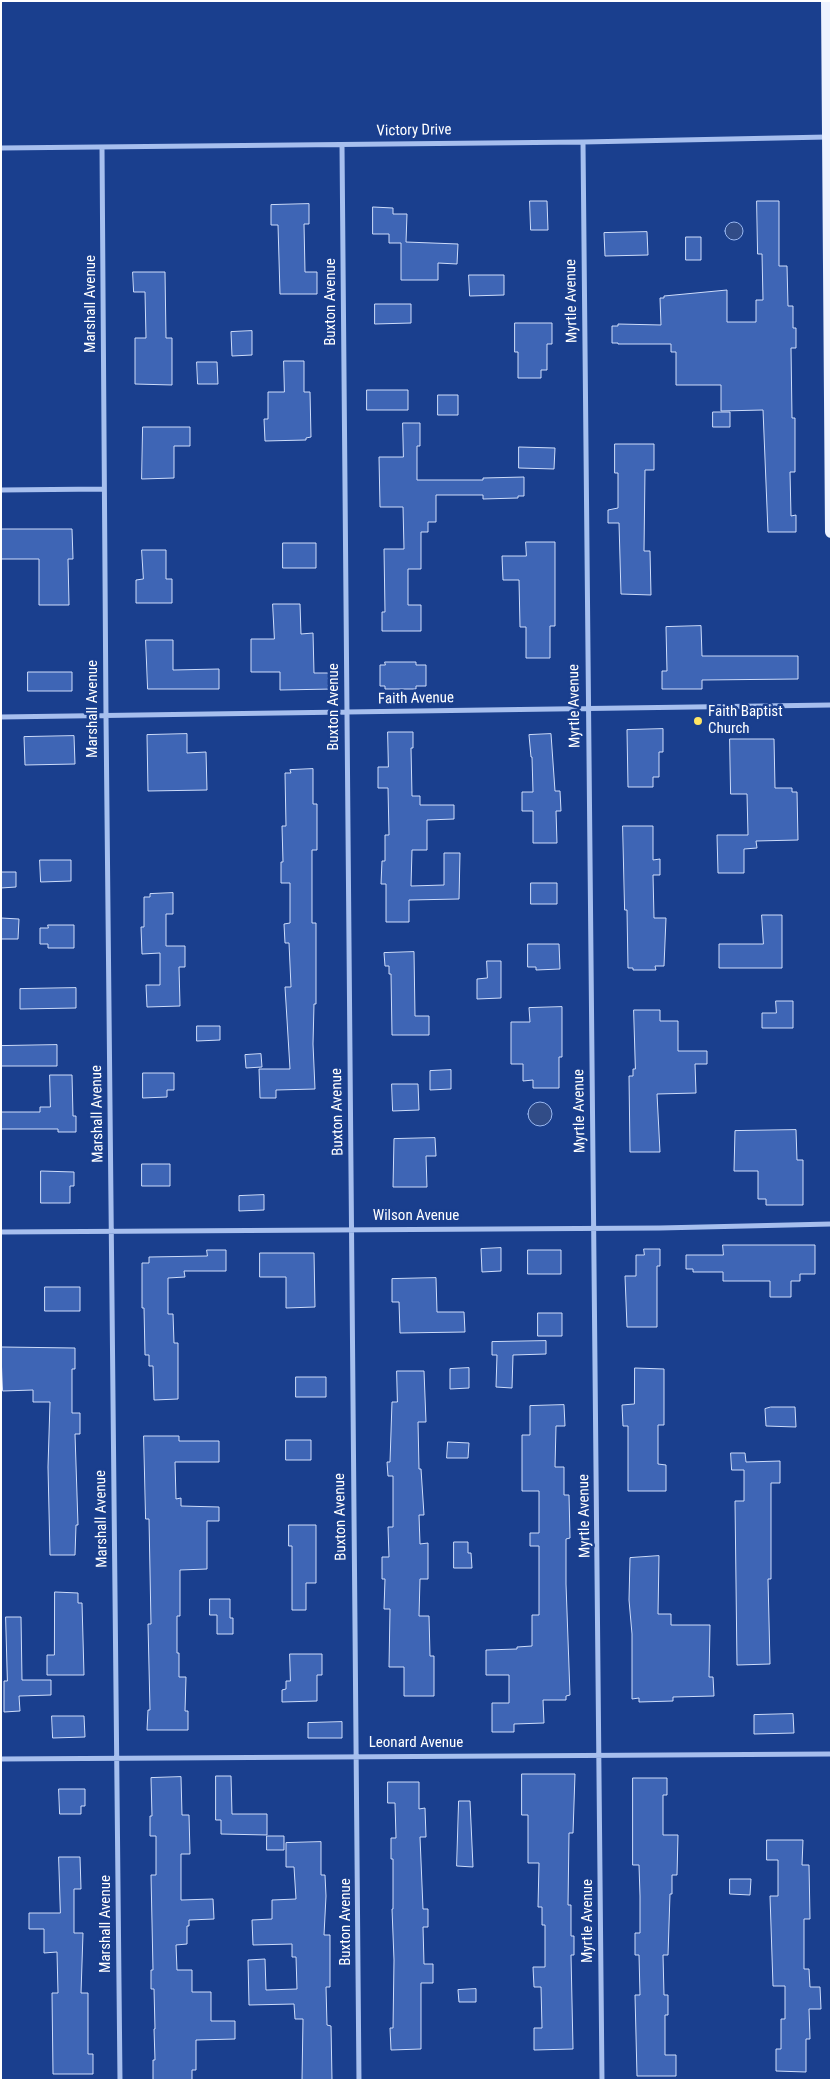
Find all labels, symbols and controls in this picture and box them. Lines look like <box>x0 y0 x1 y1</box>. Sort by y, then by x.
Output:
street label: Victory Drive <box>376 121 452 141</box>
street label: Marshall Avenue <box>82 255 100 353</box>
street label: Buxton Avenue <box>322 258 340 346</box>
street label: Myrtle Avenue <box>562 259 582 343</box>
street label: Marshall Avenue <box>84 660 102 758</box>
street label: Buxton Avenue <box>325 663 343 751</box>
street label: Myrtle Avenue <box>565 664 585 748</box>
street label: Faith Avenue <box>378 689 454 709</box>
place label: Faith Baptist Church <box>708 703 783 738</box>
marker: Faith Baptist Church <box>692 715 704 727</box>
street label: Marshall Avenue <box>88 1065 108 1163</box>
street label: Buxton Avenue <box>328 1068 348 1156</box>
street label: Myrtle Avenue <box>570 1069 590 1153</box>
street label: Wilson Avenue <box>373 1207 459 1225</box>
street label: Marshall Avenue <box>92 1470 112 1568</box>
street label: Buxton Avenue <box>331 1473 351 1561</box>
street label: Myrtle Avenue <box>575 1474 595 1558</box>
street label: Leonard Avenue <box>369 1734 463 1752</box>
street label: Marshall Avenue <box>97 1875 115 1973</box>
street label: Buxton Avenue <box>337 1878 355 1966</box>
street label: Myrtle Avenue <box>579 1879 597 1963</box>

